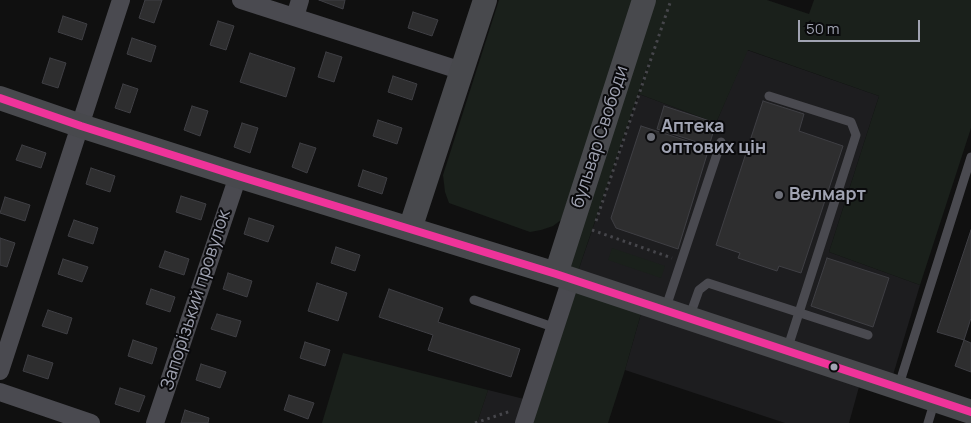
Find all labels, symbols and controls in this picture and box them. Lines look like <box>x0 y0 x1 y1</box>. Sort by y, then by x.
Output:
scale bar <box>801 10 924 42</box>
text: 50 m <box>806 18 840 39</box>
street label: бульвар Свободи <box>567 63 633 211</box>
place label: Аптека оптових цін <box>661 116 766 158</box>
marker: Аптека оптових цін <box>645 131 657 143</box>
place label: Велмарт <box>789 184 866 206</box>
marker: Велмарт <box>773 189 785 201</box>
street label: Запорізький провулок <box>157 207 235 393</box>
unlabelled marker <box>829 362 839 372</box>

